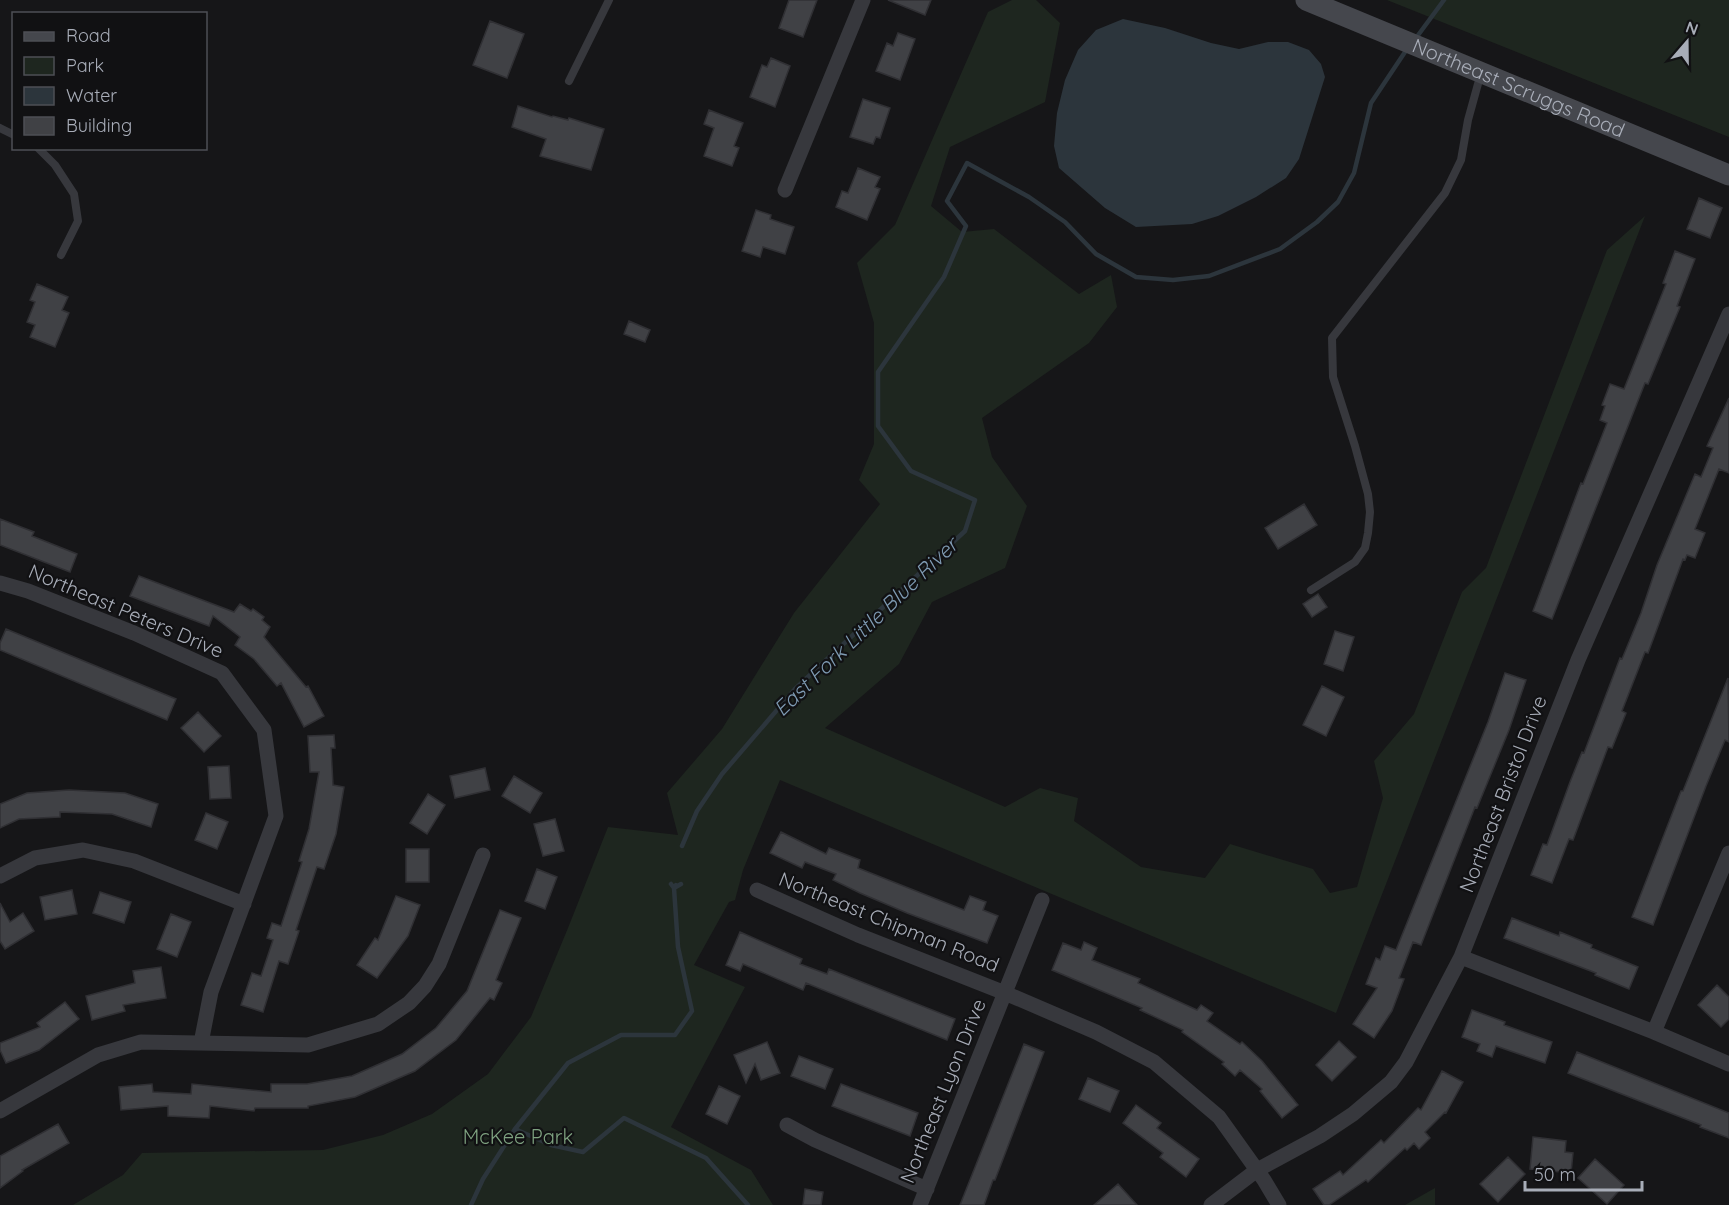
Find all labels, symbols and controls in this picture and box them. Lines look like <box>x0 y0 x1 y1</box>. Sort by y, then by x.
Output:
legend <box>12 12 207 150</box>
north arrow <box>1657 12 1717 72</box>
text: N <box>1683 16 1701 39</box>
text: Road <box>66 24 111 47</box>
street label: Northeast Scruggs Road <box>1409 32 1629 142</box>
text: Park <box>66 54 104 77</box>
text: Water <box>66 84 117 107</box>
text: Building <box>66 114 132 137</box>
water label: East Fork Little Blue River <box>768 529 965 721</box>
street label: Northeast Peters Drive <box>25 558 227 663</box>
street label: Northeast Bristol Drive <box>1453 692 1552 896</box>
street label: Northeast Chipman Road <box>775 866 1003 977</box>
street label: Northeast Lyon Drive <box>894 995 991 1187</box>
park label: McKee Park <box>463 1124 573 1149</box>
scale bar <box>1525 1154 1642 1192</box>
text: 50 m <box>1534 1163 1576 1186</box>

